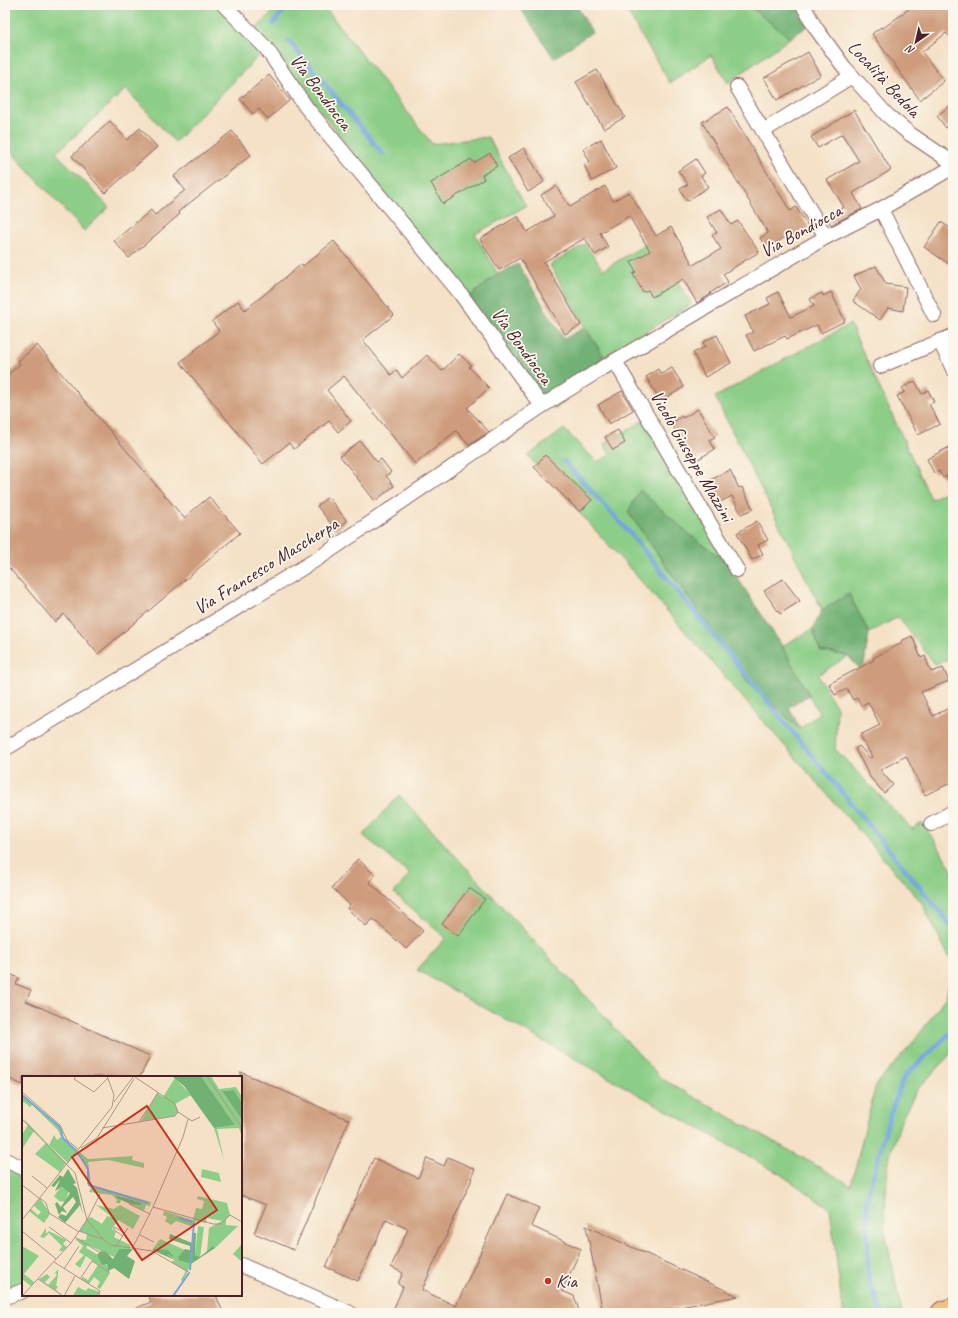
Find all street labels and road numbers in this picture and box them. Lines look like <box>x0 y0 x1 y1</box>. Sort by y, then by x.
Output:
street label: Località Bedola <box>842 36 927 124</box>
street label: Via Bondiocca <box>285 49 359 137</box>
street label: Via Bondiocca <box>756 198 848 263</box>
street label: Via Bondiocca <box>486 303 559 391</box>
street label: Vicolo Giuseppe Mazzini <box>645 386 741 528</box>
street label: Via Francesco Mascherpa <box>189 511 344 620</box>

